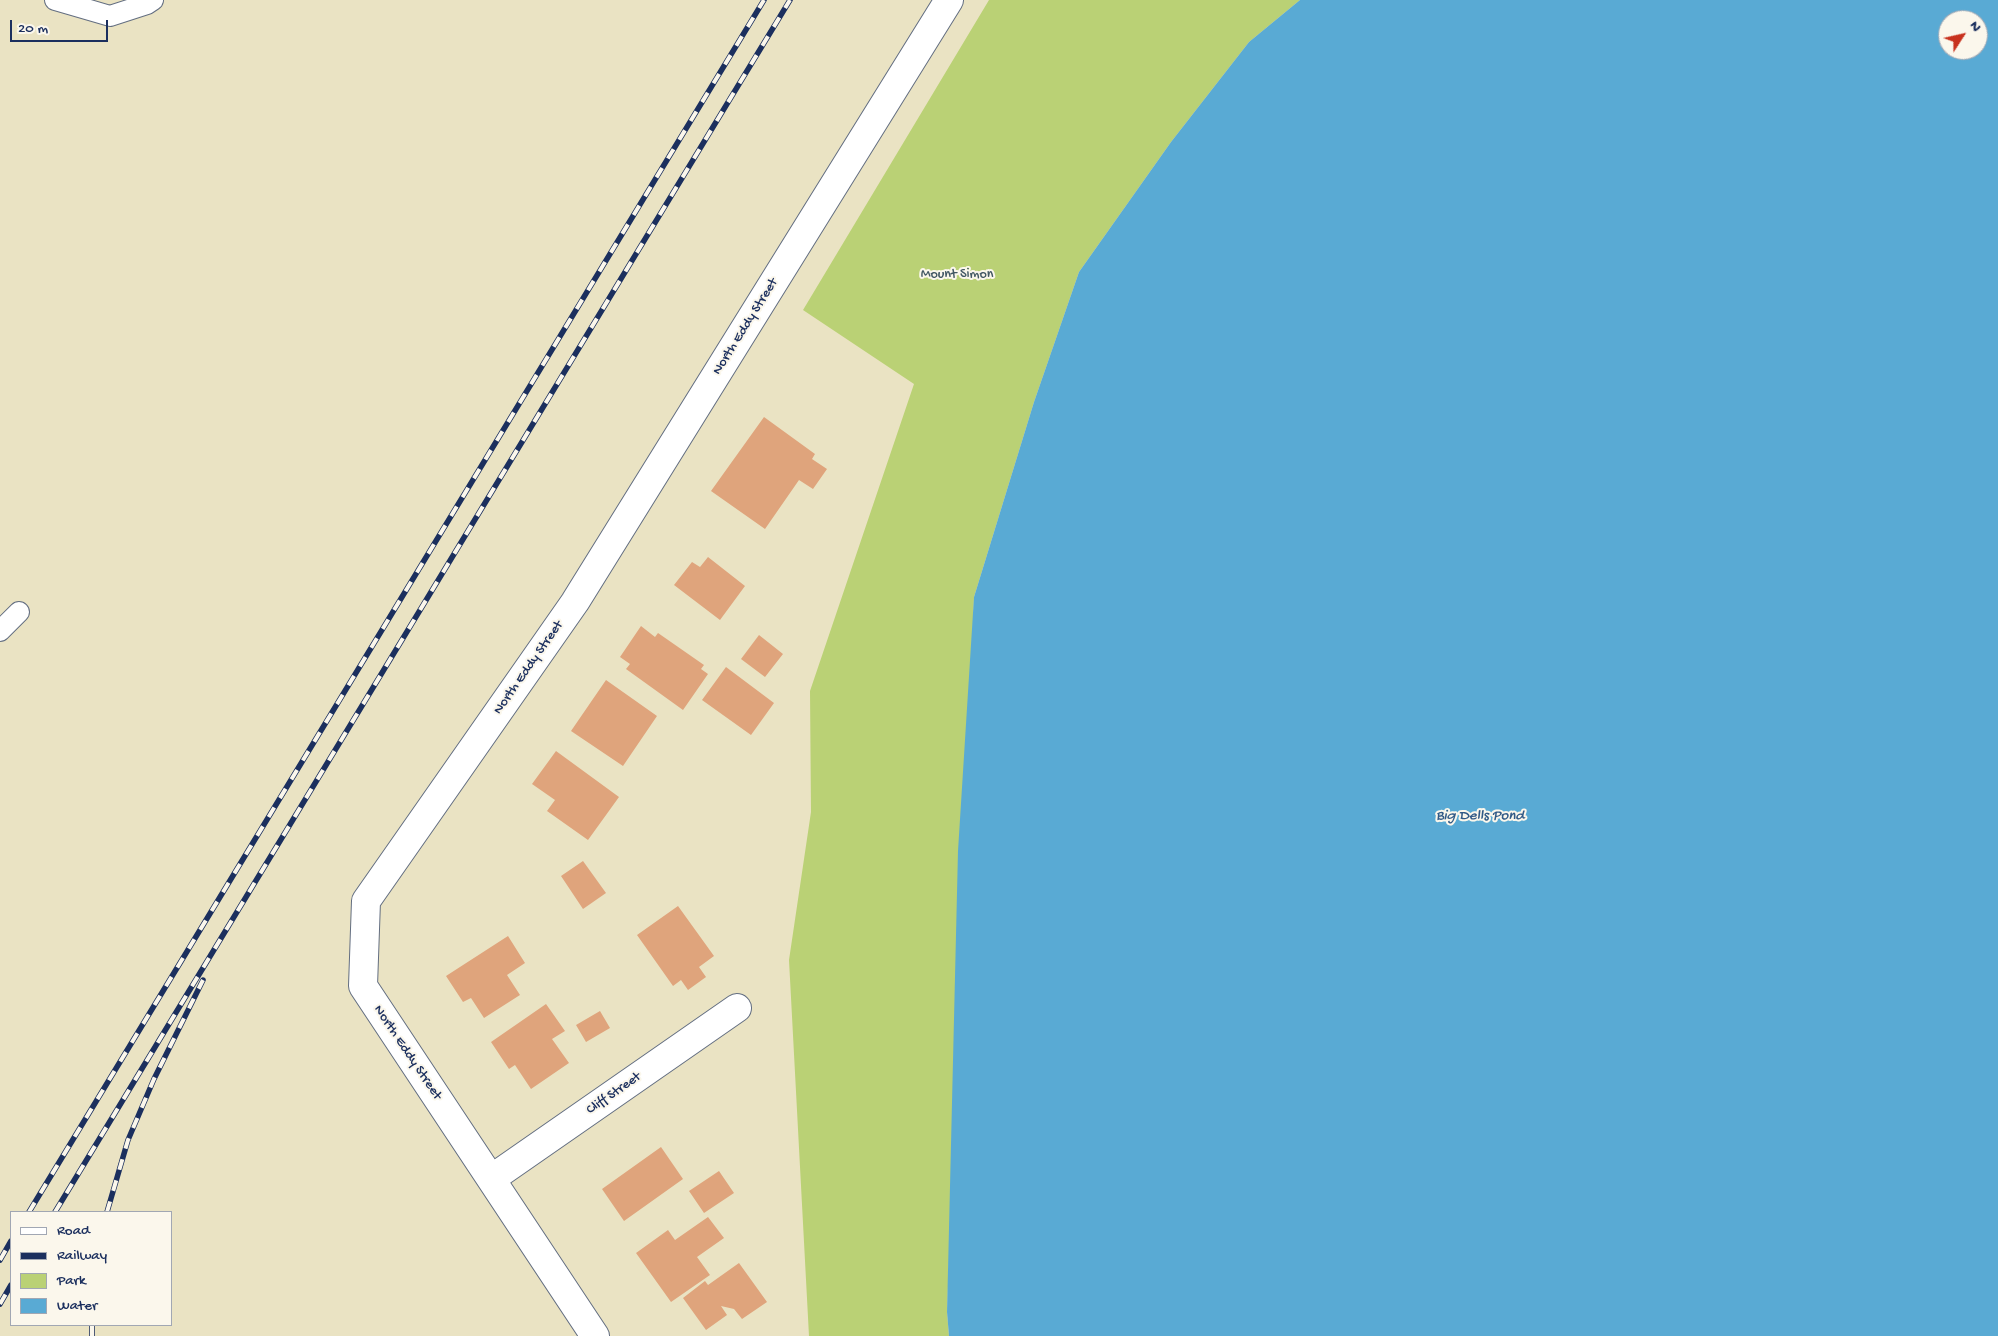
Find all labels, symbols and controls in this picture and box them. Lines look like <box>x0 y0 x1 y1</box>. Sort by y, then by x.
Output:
scale bar <box>12 10 110 42</box>
north arrow <box>1938 10 1988 60</box>
text: N <box>1965 18 1984 35</box>
text: 20 m <box>18 20 48 38</box>
park label: Mount Simon <box>921 267 993 283</box>
street label: North Eddy Street <box>710 276 782 378</box>
street label: North Eddy Street <box>490 618 568 718</box>
water label: Big Dells Pond <box>1436 808 1524 826</box>
street label: North Eddy Street <box>369 1002 445 1104</box>
street label: Cliff Street <box>583 1069 645 1119</box>
legend <box>10 1211 172 1326</box>
text: Road <box>57 1222 90 1240</box>
text: Railway <box>57 1247 107 1265</box>
text: Park <box>57 1272 86 1290</box>
text: Water <box>57 1297 97 1315</box>

